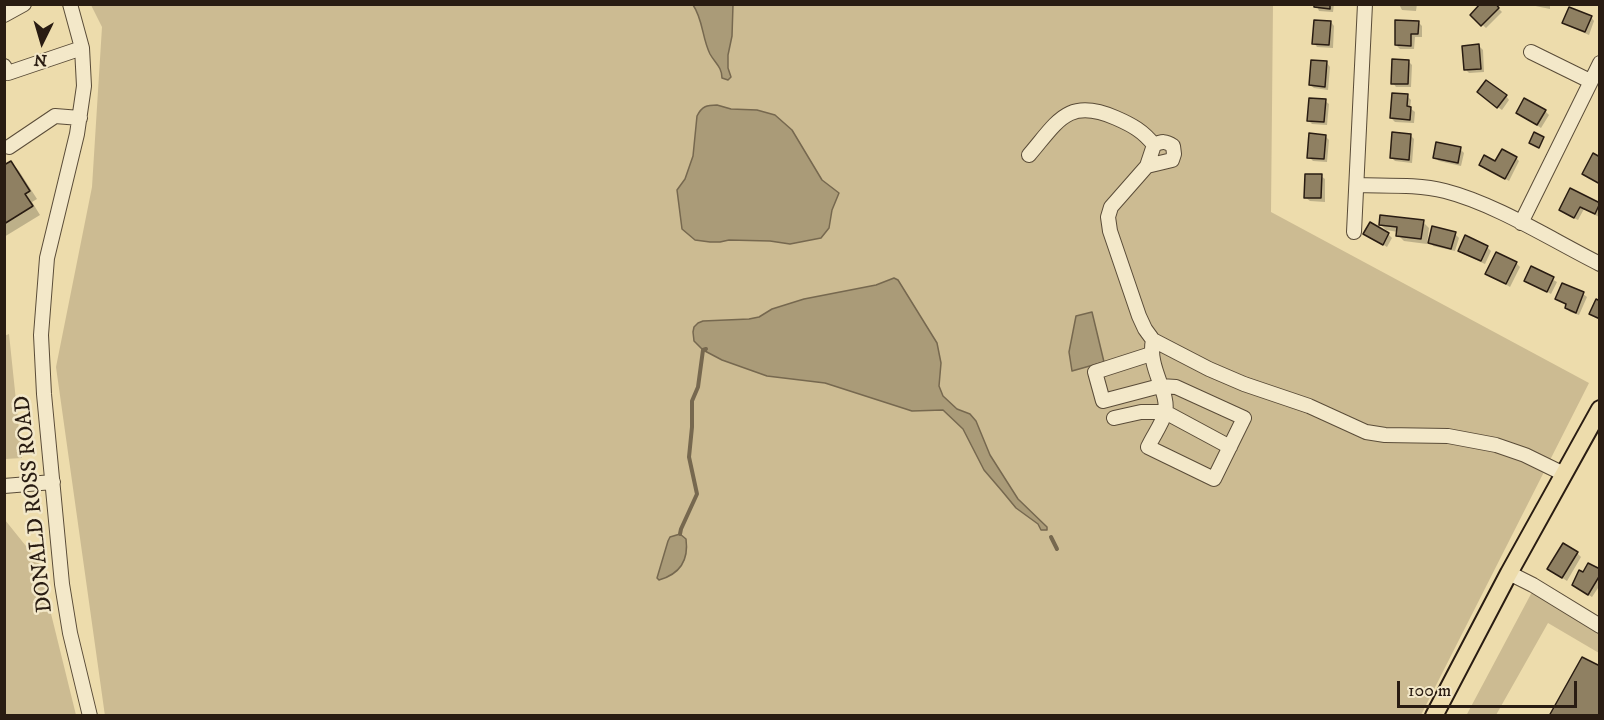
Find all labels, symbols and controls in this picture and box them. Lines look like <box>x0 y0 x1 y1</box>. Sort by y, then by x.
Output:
north arrow <box>12 12 72 72</box>
text: N <box>33 49 48 70</box>
street label: DONALD ROSS ROAD <box>10 394 60 614</box>
scale bar <box>1400 669 1580 707</box>
text: 100 m <box>1408 680 1451 702</box>

